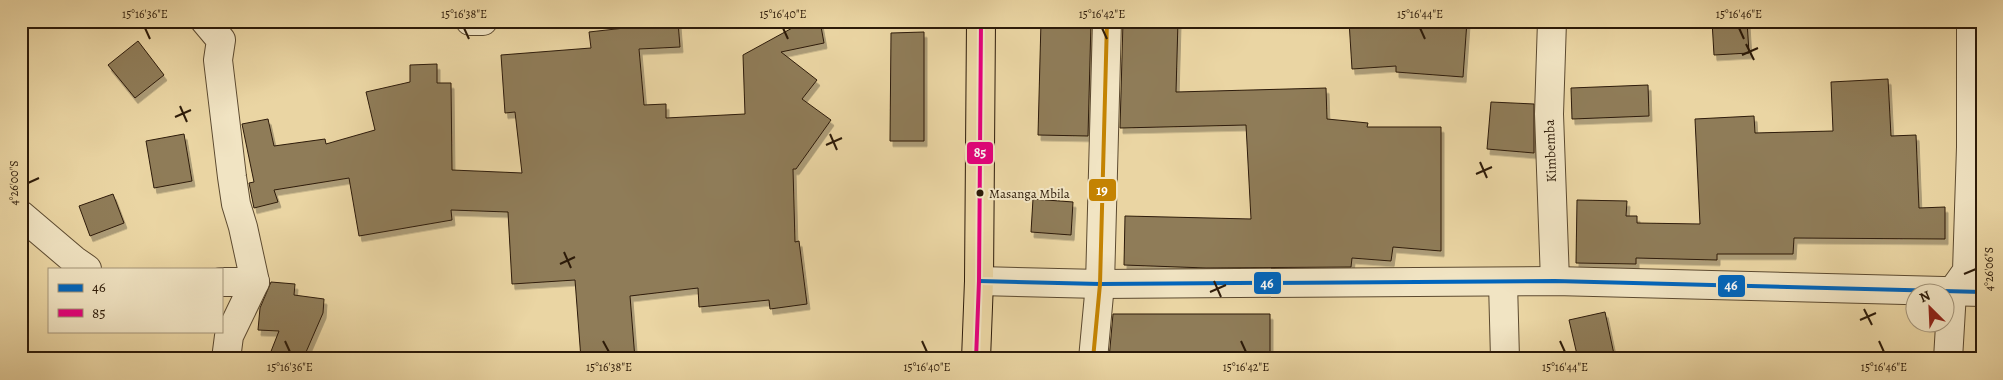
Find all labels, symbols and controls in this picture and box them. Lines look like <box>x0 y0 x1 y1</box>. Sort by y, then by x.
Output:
text: 15°16'36"E <box>122 6 168 22</box>
text: 15°16'38"E <box>441 6 487 22</box>
text: 15°16'40"E <box>759 6 807 22</box>
text: 15°16'42"E <box>1079 6 1125 22</box>
text: 15°16'44"E <box>1397 6 1443 22</box>
text: 15°16'46"E <box>1716 6 1762 22</box>
street label: Kimbemba <box>1540 119 1561 183</box>
line badge: 85 <box>966 141 994 165</box>
text: 85 <box>974 143 986 162</box>
text: 4°26'00"S <box>6 160 22 206</box>
line badge: 19 <box>1088 178 1117 202</box>
text: 19 <box>1096 181 1108 200</box>
place label: Masanga Mbila <box>989 185 1070 202</box>
marker: Masanga Mbila <box>975 188 985 198</box>
text: 4°26'06"S <box>1981 247 1997 291</box>
legend <box>48 268 222 332</box>
line badge: 46 <box>1253 271 1282 295</box>
text: 46 <box>1260 274 1274 293</box>
line badge: 46 <box>1717 274 1746 298</box>
text: 46 <box>1724 276 1738 295</box>
text: 46 <box>92 277 106 297</box>
north arrow <box>1906 282 1956 332</box>
text: N <box>1916 286 1933 307</box>
text: 85 <box>92 303 106 323</box>
text: 15°16'36"E <box>267 359 313 375</box>
text: 15°16'38"E <box>586 359 632 375</box>
text: 15°16'40"E <box>903 359 951 375</box>
text: 15°16'42"E <box>1223 359 1269 375</box>
text: 15°16'44"E <box>1542 359 1588 375</box>
text: 15°16'46"E <box>1861 359 1907 375</box>

